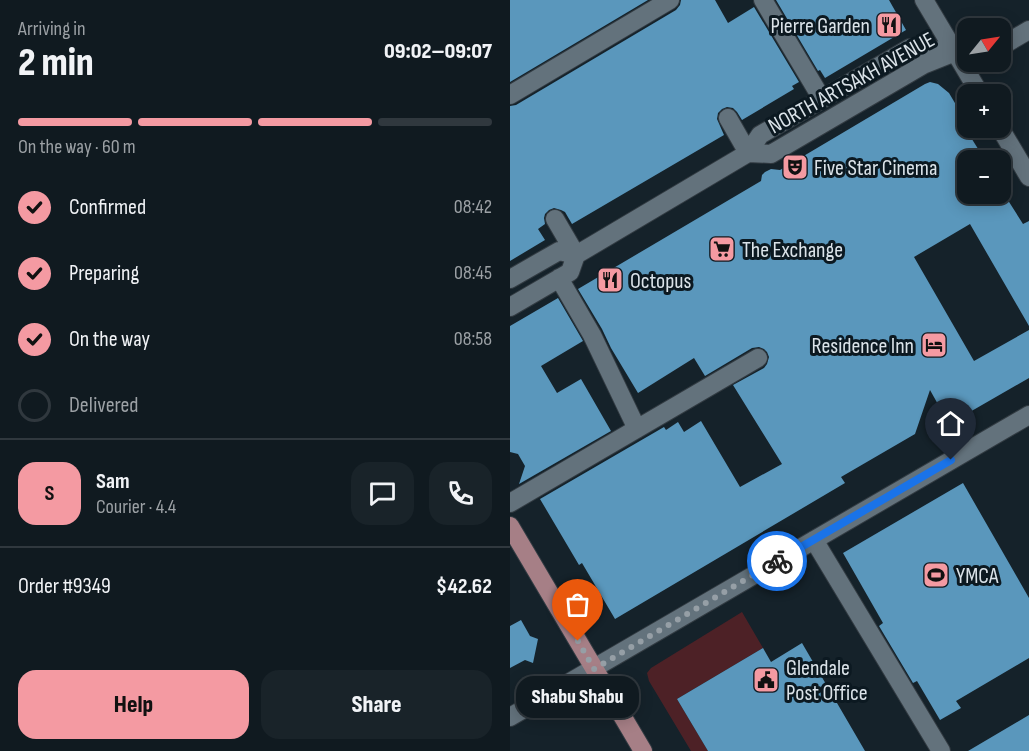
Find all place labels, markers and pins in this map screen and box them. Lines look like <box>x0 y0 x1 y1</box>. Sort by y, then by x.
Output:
restaurant icon: Pierre Garden <box>874 10 904 40</box>
place label: Pierre Garden <box>770 13 870 40</box>
theatre icon: Five Star Cinema <box>780 152 810 182</box>
place label: Five Star Cinema <box>814 155 937 182</box>
supermarket icon: The Exchange <box>707 234 737 264</box>
place label: The Exchange <box>742 237 843 264</box>
restaurant icon: Octopus <box>595 265 625 295</box>
place label: Octopus <box>630 268 691 295</box>
hotel icon: Residence Inn <box>919 330 949 360</box>
place label: Residence Inn <box>812 333 914 360</box>
pin <box>925 398 976 460</box>
sports icon: YMCA <box>921 560 951 590</box>
place label: YMCA <box>956 563 999 590</box>
pin <box>552 579 603 641</box>
place label: Glendale Post Office <box>786 655 868 707</box>
public building icon: Glendale Post Office <box>751 665 781 695</box>
callout: Shabu Shabu <box>517 677 640 719</box>

